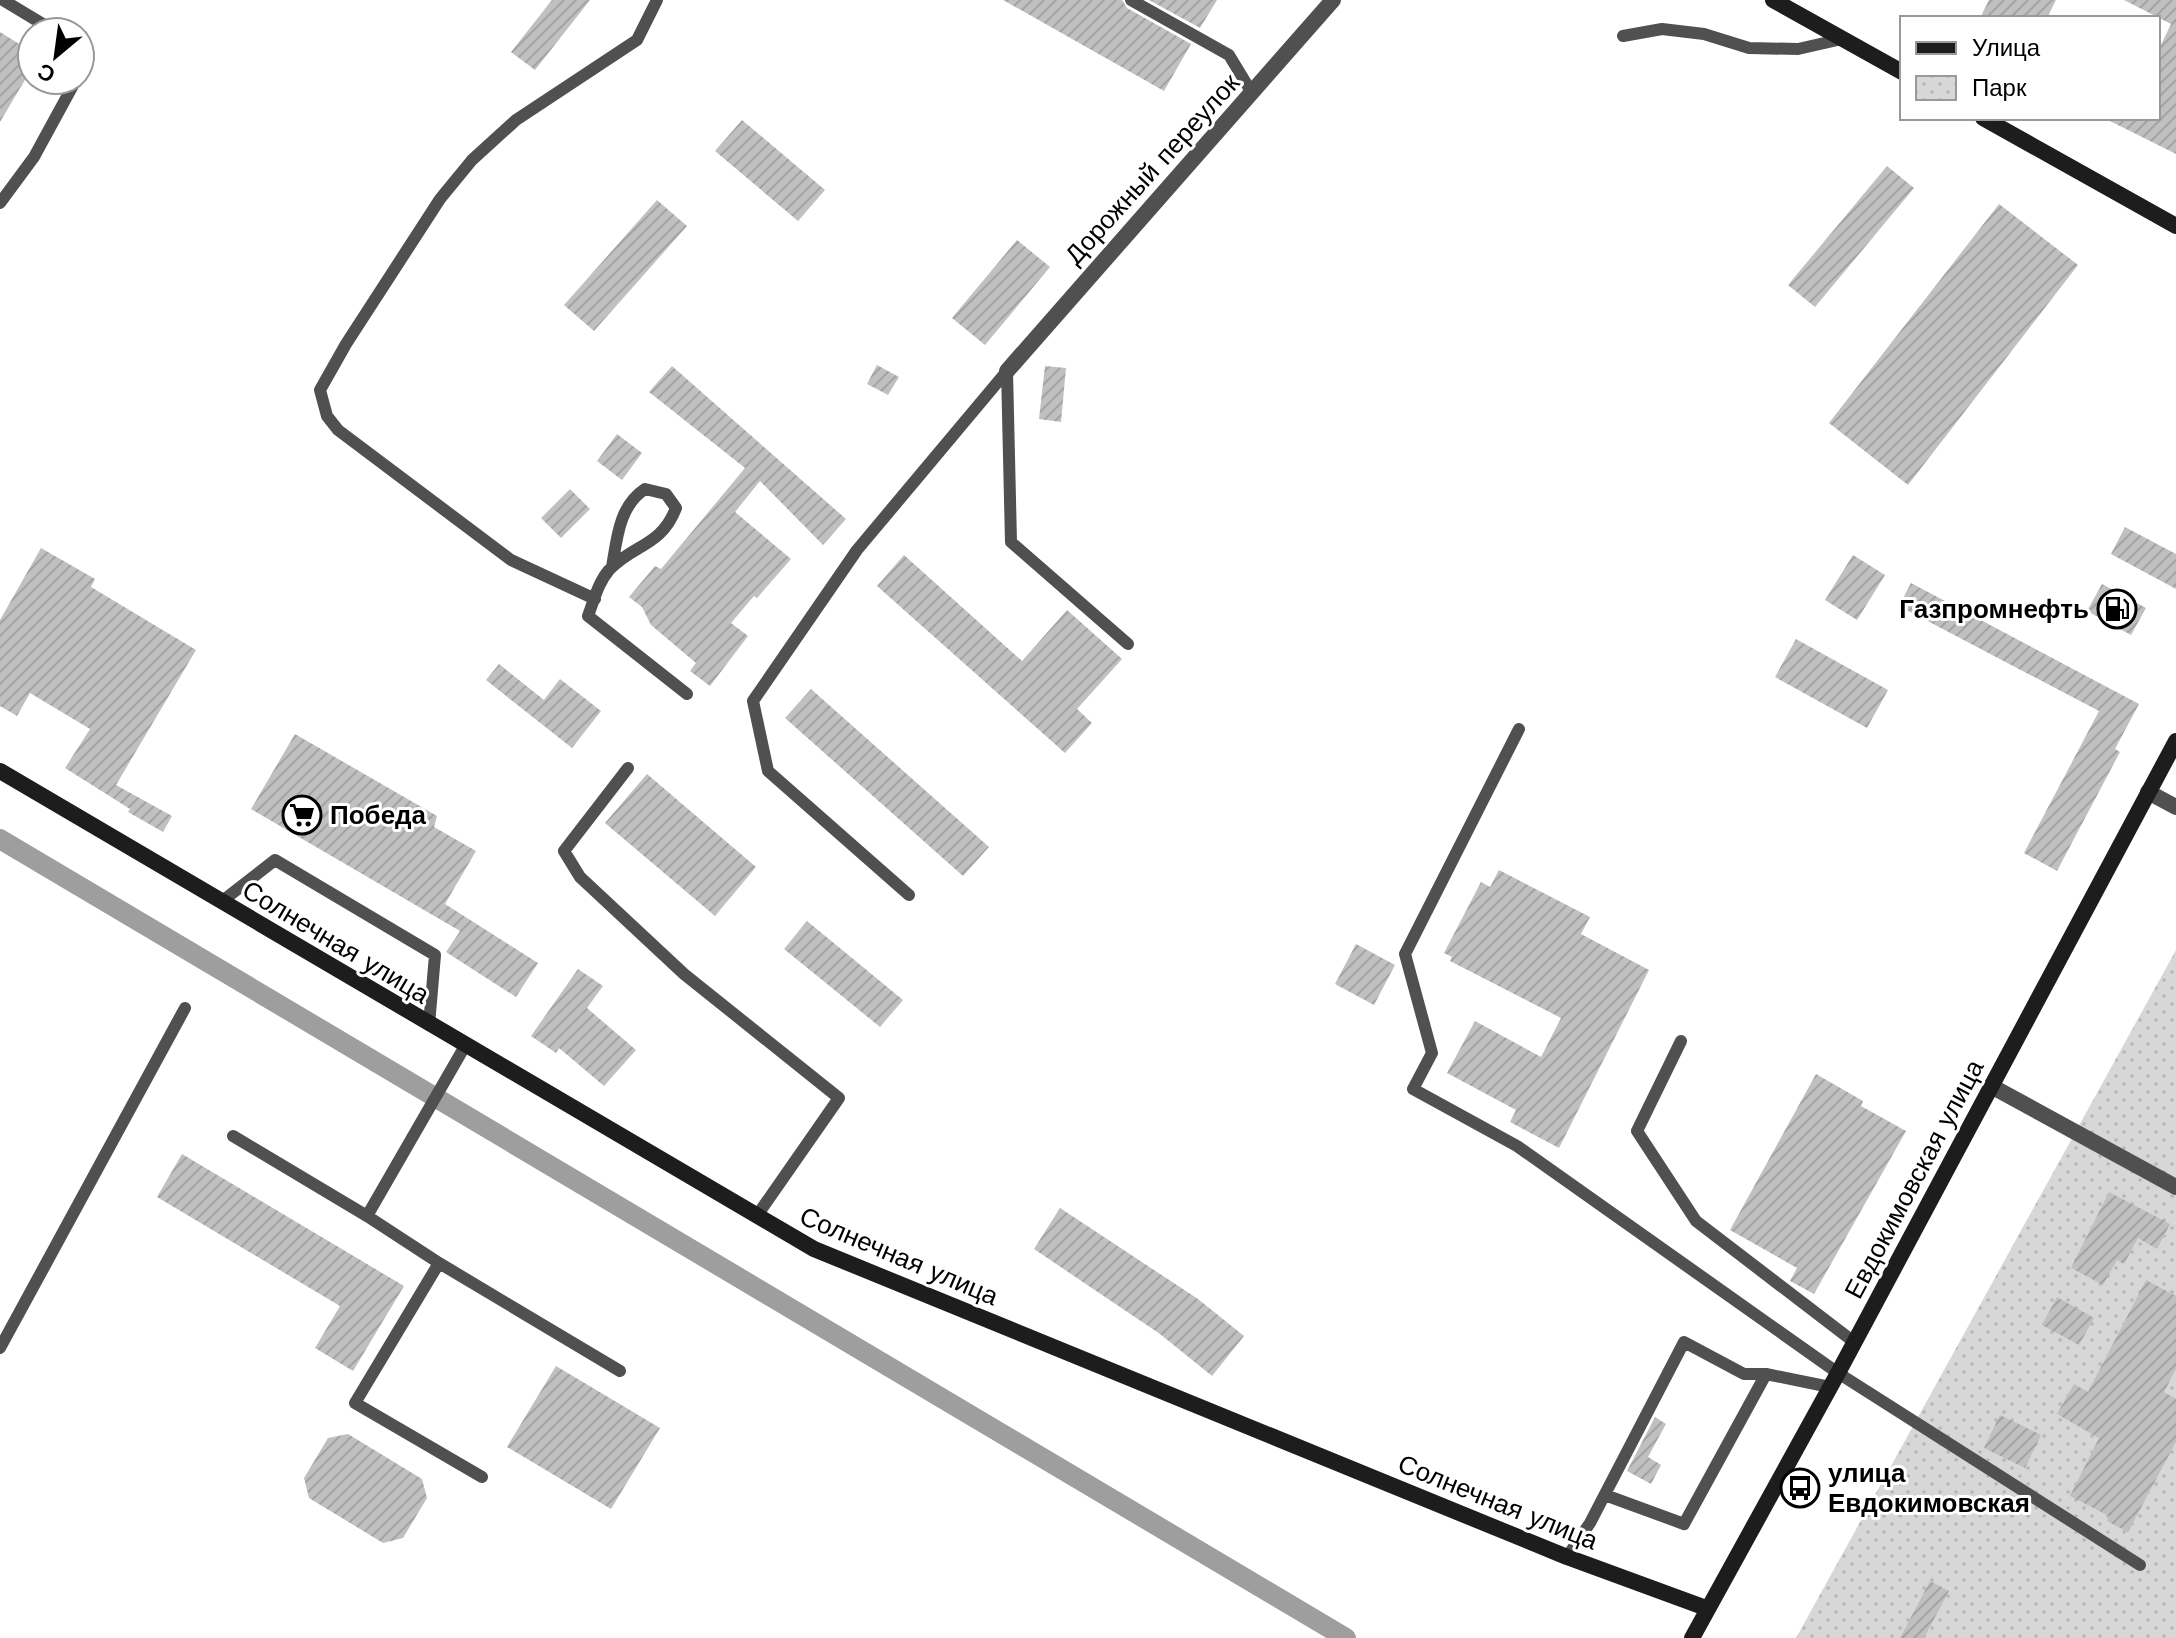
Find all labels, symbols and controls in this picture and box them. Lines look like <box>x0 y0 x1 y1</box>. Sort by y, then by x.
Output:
north arrow <box>16 16 96 96</box>
legend <box>1900 16 2160 120</box>
text: Улица <box>1972 34 2041 62</box>
text: С <box>33 58 60 88</box>
street label: Дорожный переулок <box>1059 67 1246 270</box>
text: Парк <box>1972 74 2027 102</box>
fuel station icon: Газпромнефть <box>2096 588 2138 630</box>
place label: Газпромнефть <box>1899 594 2089 624</box>
supermarket icon: Победа <box>281 794 323 836</box>
place label: Победа <box>330 800 427 830</box>
street label: Солнечная улица <box>237 874 435 1010</box>
street label: Евдокимовская улица <box>1838 1054 1990 1304</box>
street label: Солнечная улица <box>795 1201 1003 1312</box>
street label: Солнечная улица <box>1394 1448 1603 1556</box>
place label: улица Евдокимовская <box>1828 1458 2030 1518</box>
bus stop icon: улица Евдокимовская <box>1779 1467 1821 1509</box>

